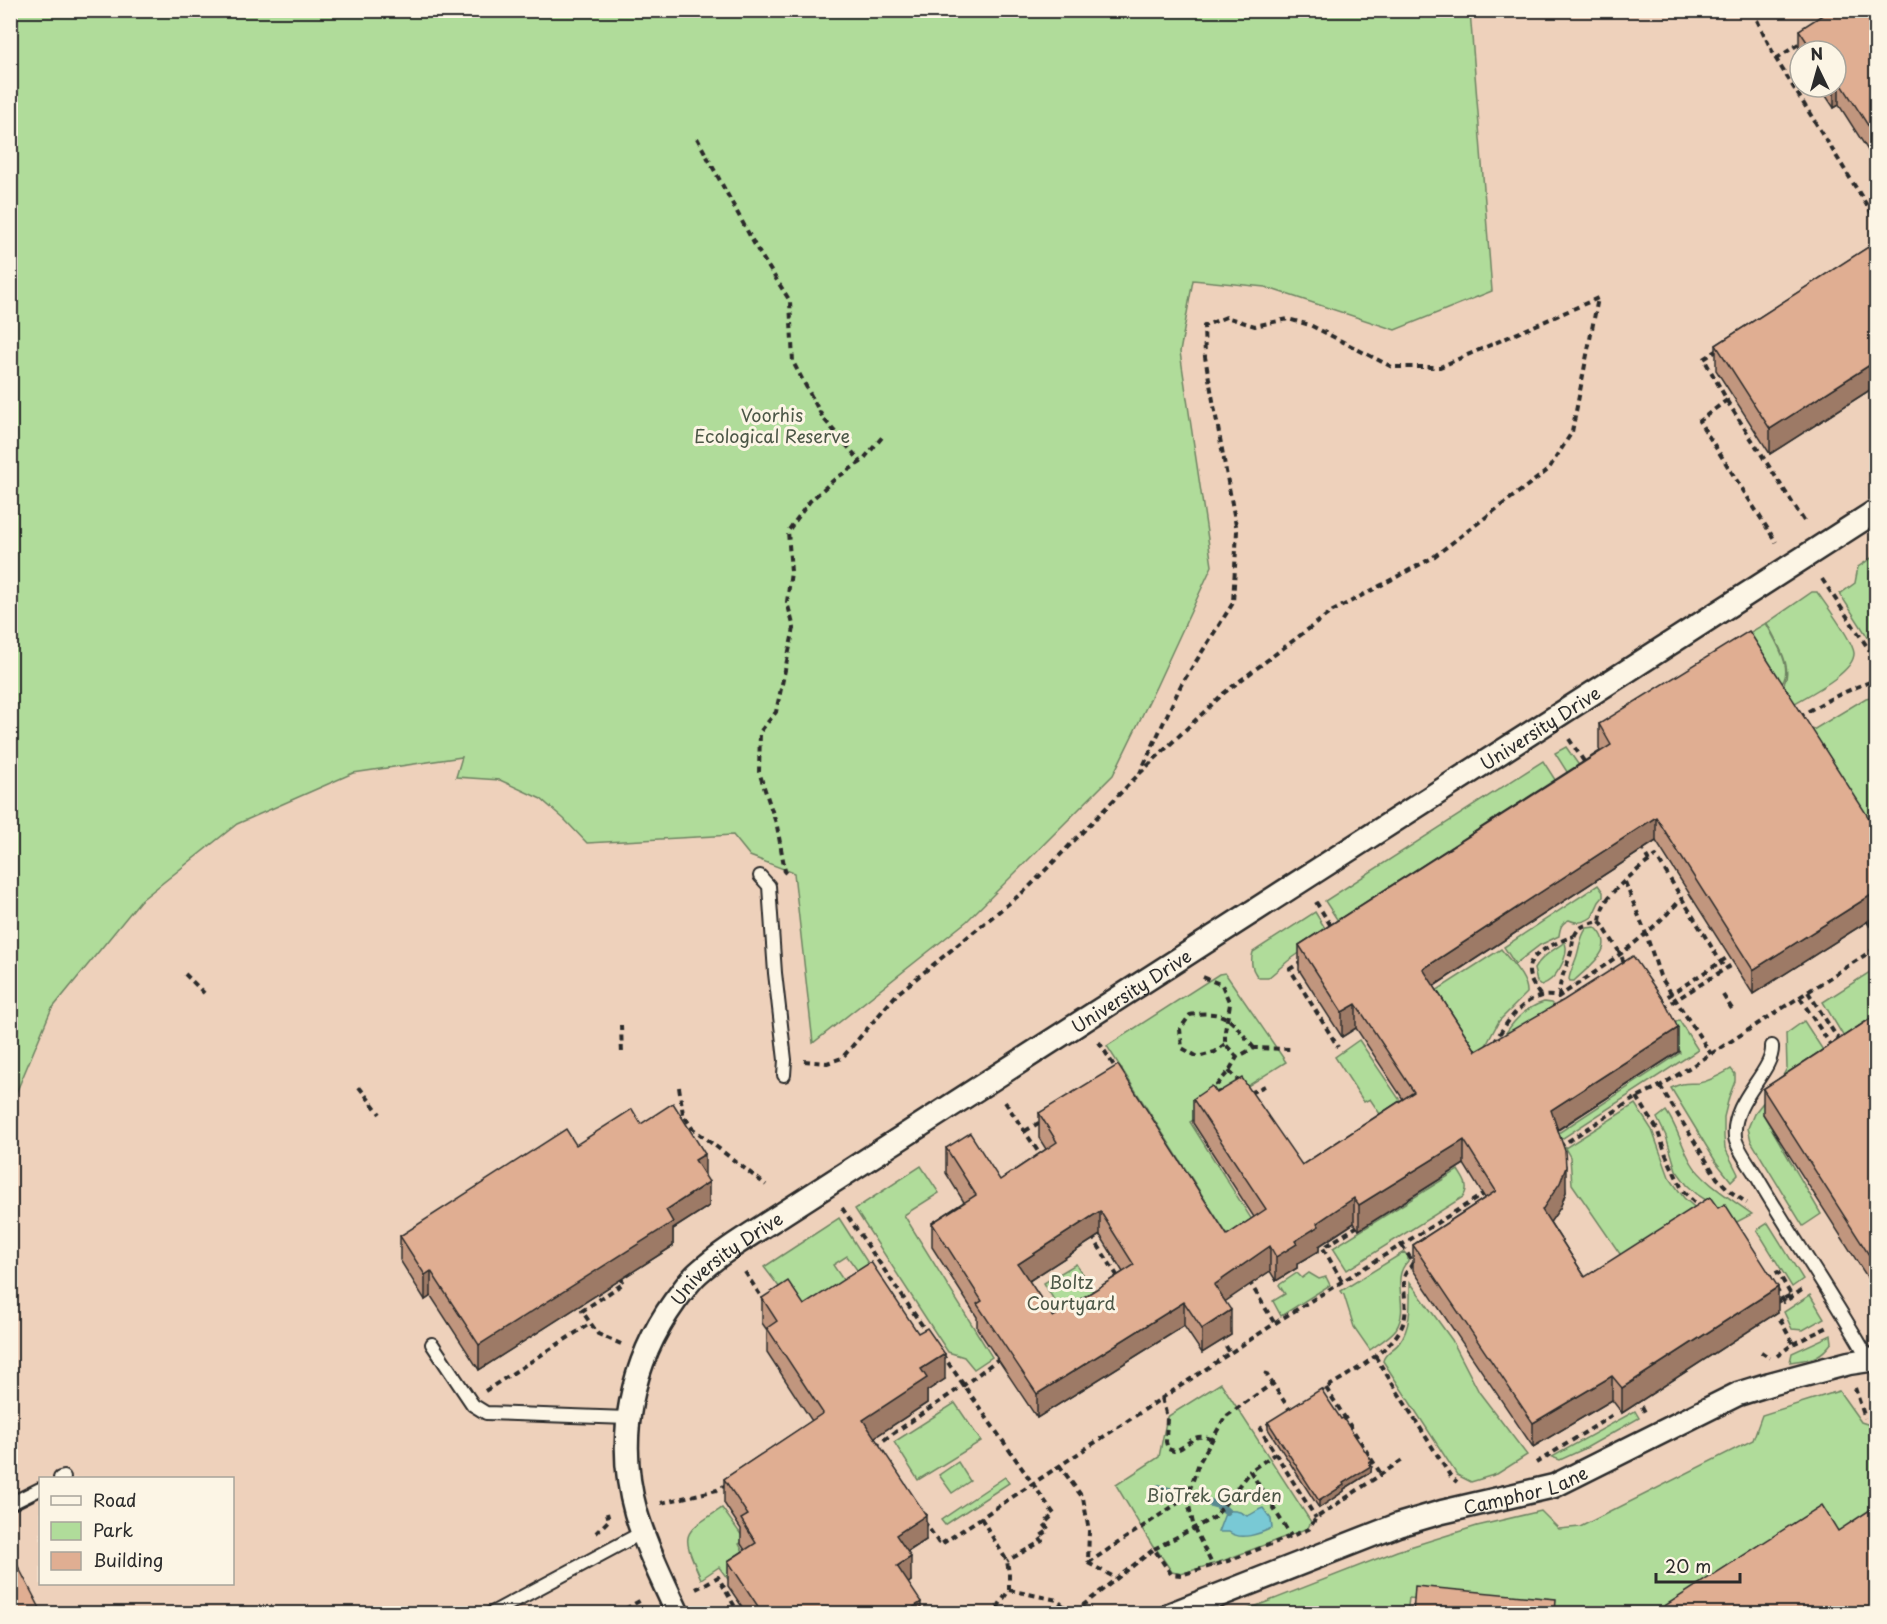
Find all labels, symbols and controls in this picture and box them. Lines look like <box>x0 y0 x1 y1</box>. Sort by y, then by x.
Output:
north arrow <box>1788 39 1848 99</box>
text: N <box>1809 41 1824 66</box>
park label: Voorhis Ecological Reserve <box>694 401 850 449</box>
street label: University Drive <box>1474 679 1605 776</box>
street label: University Drive <box>1065 941 1196 1039</box>
street label: University Drive <box>663 1204 787 1310</box>
park label: Boltz Courtyard <box>1027 1268 1115 1316</box>
street label: Camphor Lane <box>1460 1458 1592 1520</box>
legend <box>39 1477 234 1585</box>
park label: BioTrek Garden <box>1146 1481 1282 1508</box>
text: Road <box>93 1486 137 1513</box>
text: Park <box>93 1516 133 1543</box>
text: Building <box>93 1546 163 1573</box>
scale bar <box>1656 1546 1740 1584</box>
text: 20 m <box>1665 1552 1711 1579</box>

